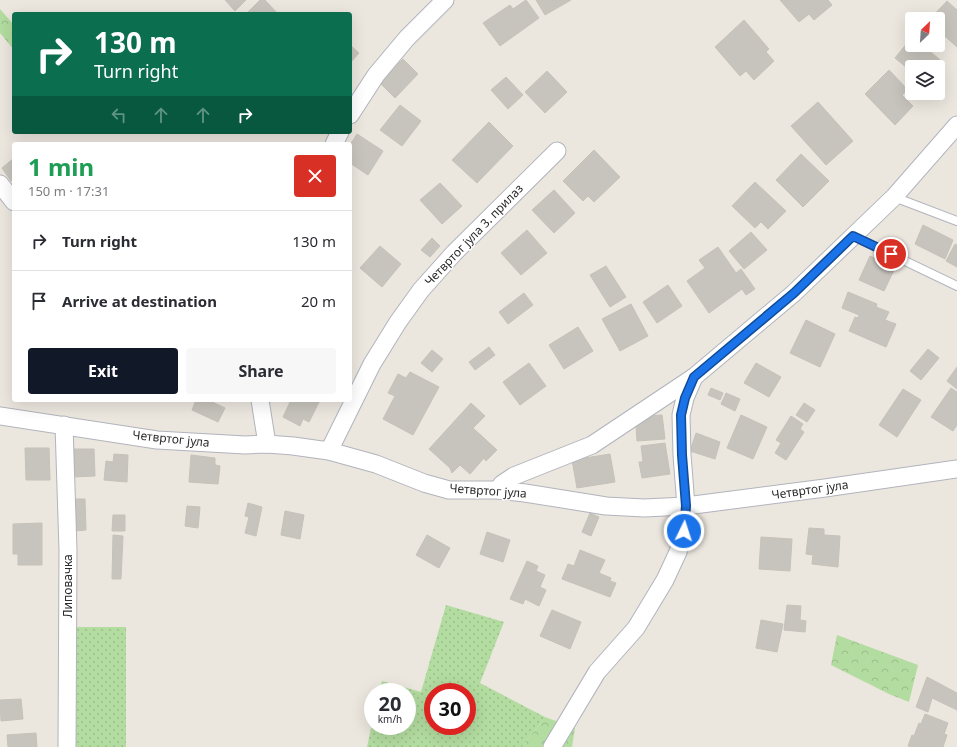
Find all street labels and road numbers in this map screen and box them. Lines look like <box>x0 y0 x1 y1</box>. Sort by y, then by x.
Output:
street label: Четвртог јула 3. прилаз <box>421 180 527 289</box>
street label: Четвртог јула <box>132 426 210 451</box>
street label: Четвртог јула <box>770 476 849 503</box>
street label: Четвртог јула <box>449 479 527 502</box>
street label: Липовачка <box>59 554 76 618</box>

